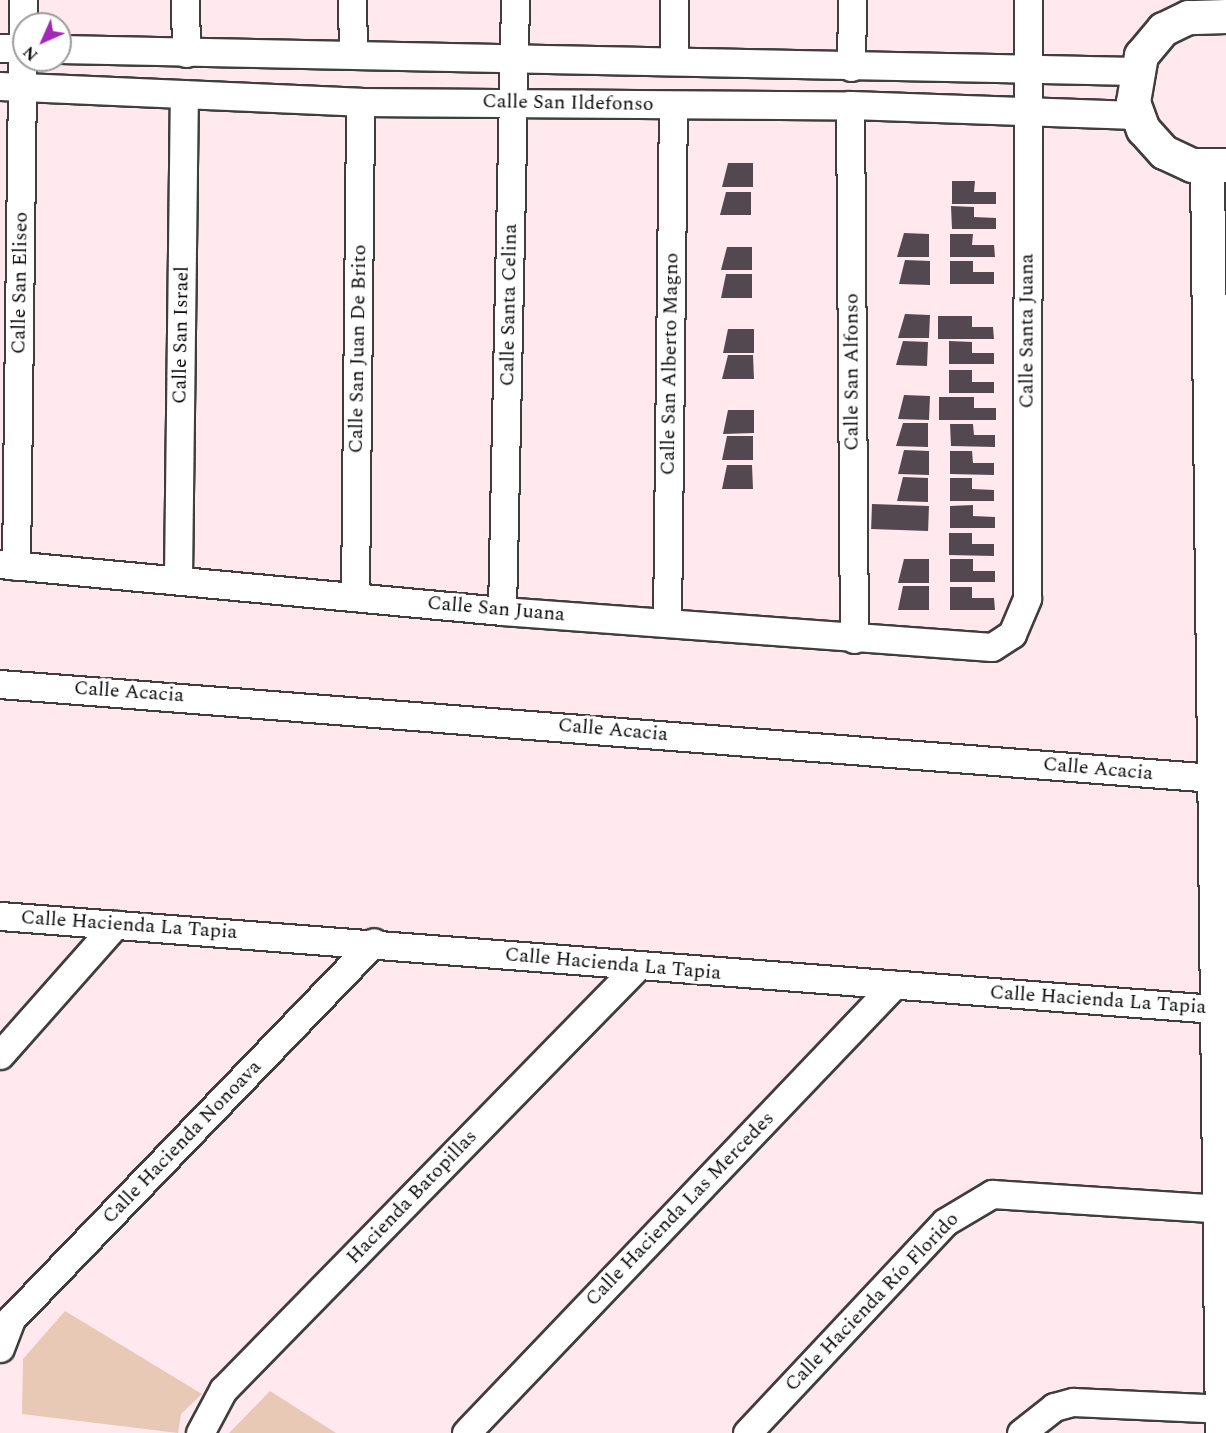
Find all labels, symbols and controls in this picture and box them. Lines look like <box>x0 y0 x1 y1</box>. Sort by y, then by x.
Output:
north arrow <box>12 12 72 72</box>
text: N <box>18 40 44 66</box>
street label: Calle San Ildefonso <box>482 90 654 116</box>
street label: Calle San Eliseo <box>7 212 33 354</box>
street label: Calle Santa Celina <box>496 224 522 386</box>
street label: Calle San Juan De Brito <box>344 244 372 454</box>
street label: Calle San Alberto Magno <box>656 253 684 475</box>
street label: Calle Santa Juana <box>1015 254 1039 408</box>
street label: Calle San Israel <box>168 266 194 404</box>
street label: Calle San Alfonso <box>840 293 864 451</box>
street label: Calle San Juana <box>426 591 566 627</box>
street label: Calle Acacia <box>73 676 185 708</box>
street label: Calle Acacia <box>557 713 669 747</box>
street label: Calle Acacia <box>1042 752 1154 786</box>
street label: Calle Hacienda La Tapia <box>20 905 238 945</box>
street label: Calle Hacienda La Tapia <box>504 943 722 985</box>
street label: Calle Hacienda La Tapia <box>989 980 1207 1020</box>
street label: Calle Hacienda Nonoava <box>98 1055 266 1229</box>
street label: Calle Hacienda Las Mercedes <box>581 1107 779 1311</box>
street label: Hacienda Batopillas <box>342 1125 482 1269</box>
street label: Calle Hacienda Río Florido <box>780 1207 964 1397</box>

